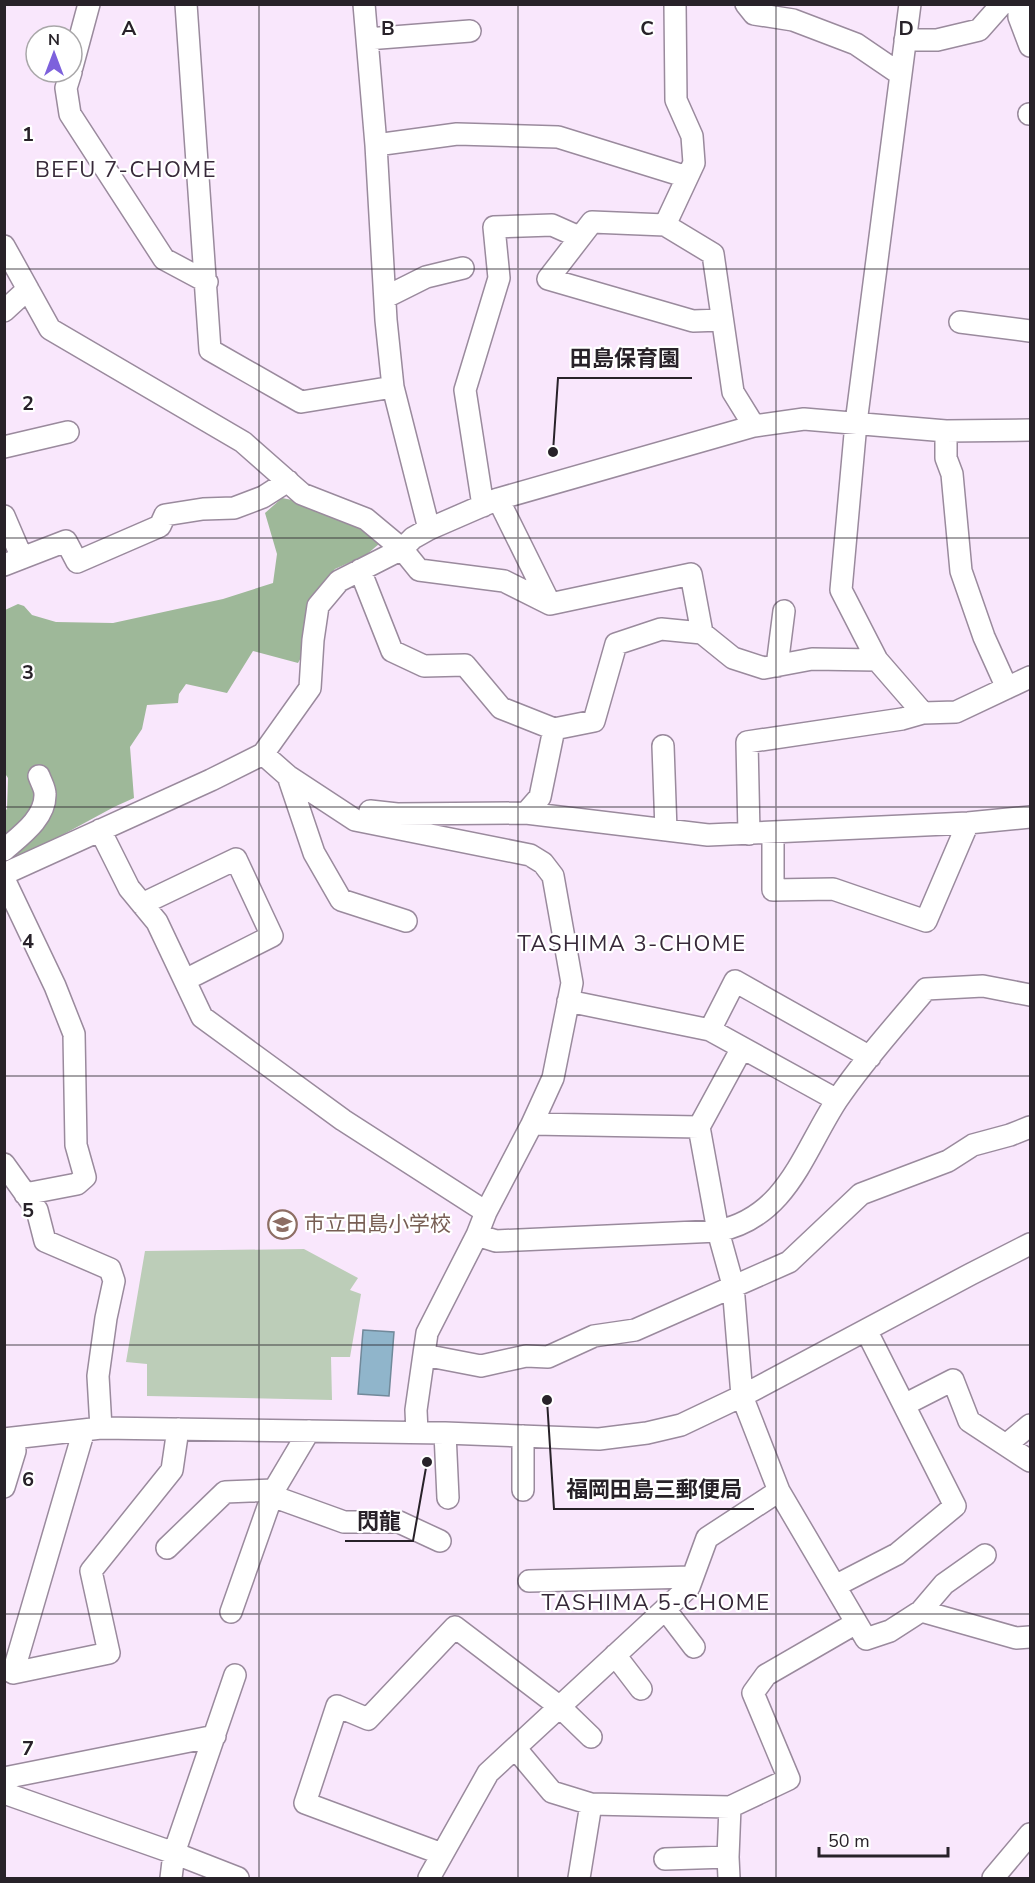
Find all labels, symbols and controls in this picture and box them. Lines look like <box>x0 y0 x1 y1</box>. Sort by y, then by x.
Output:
text: A <box>122 15 137 42</box>
text: B <box>381 15 395 42</box>
text: C <box>640 15 654 42</box>
text: D <box>898 15 914 42</box>
north arrow <box>24 24 84 84</box>
text: N <box>48 29 60 51</box>
text: 1 <box>22 121 34 148</box>
district label: BEFU 7-CHOME <box>35 155 217 185</box>
callout: 田島保育園 <box>558 338 692 378</box>
text: 田島保育園 <box>570 344 680 374</box>
text: 2 <box>22 390 34 417</box>
text: 3 <box>22 659 34 686</box>
text: 4 <box>22 928 34 955</box>
district label: TASHIMA 3-CHOME <box>518 929 746 959</box>
text: 5 <box>22 1197 34 1224</box>
school or university icon: 市立田島小学校 <box>267 1208 299 1240</box>
place label: 市立田島小学校 <box>304 1210 451 1238</box>
text: 6 <box>22 1466 34 1493</box>
callout: 福岡田島三郵便局 <box>554 1469 754 1509</box>
text: 福岡田島三郵便局 <box>566 1475 742 1505</box>
callout: 閃龍 <box>345 1501 413 1541</box>
text: 閃龍 <box>357 1507 401 1537</box>
district label: TASHIMA 5-CHOME <box>542 1588 770 1618</box>
text: 7 <box>22 1735 34 1762</box>
scale bar <box>819 1820 948 1858</box>
text: 50 m <box>828 1829 870 1853</box>

